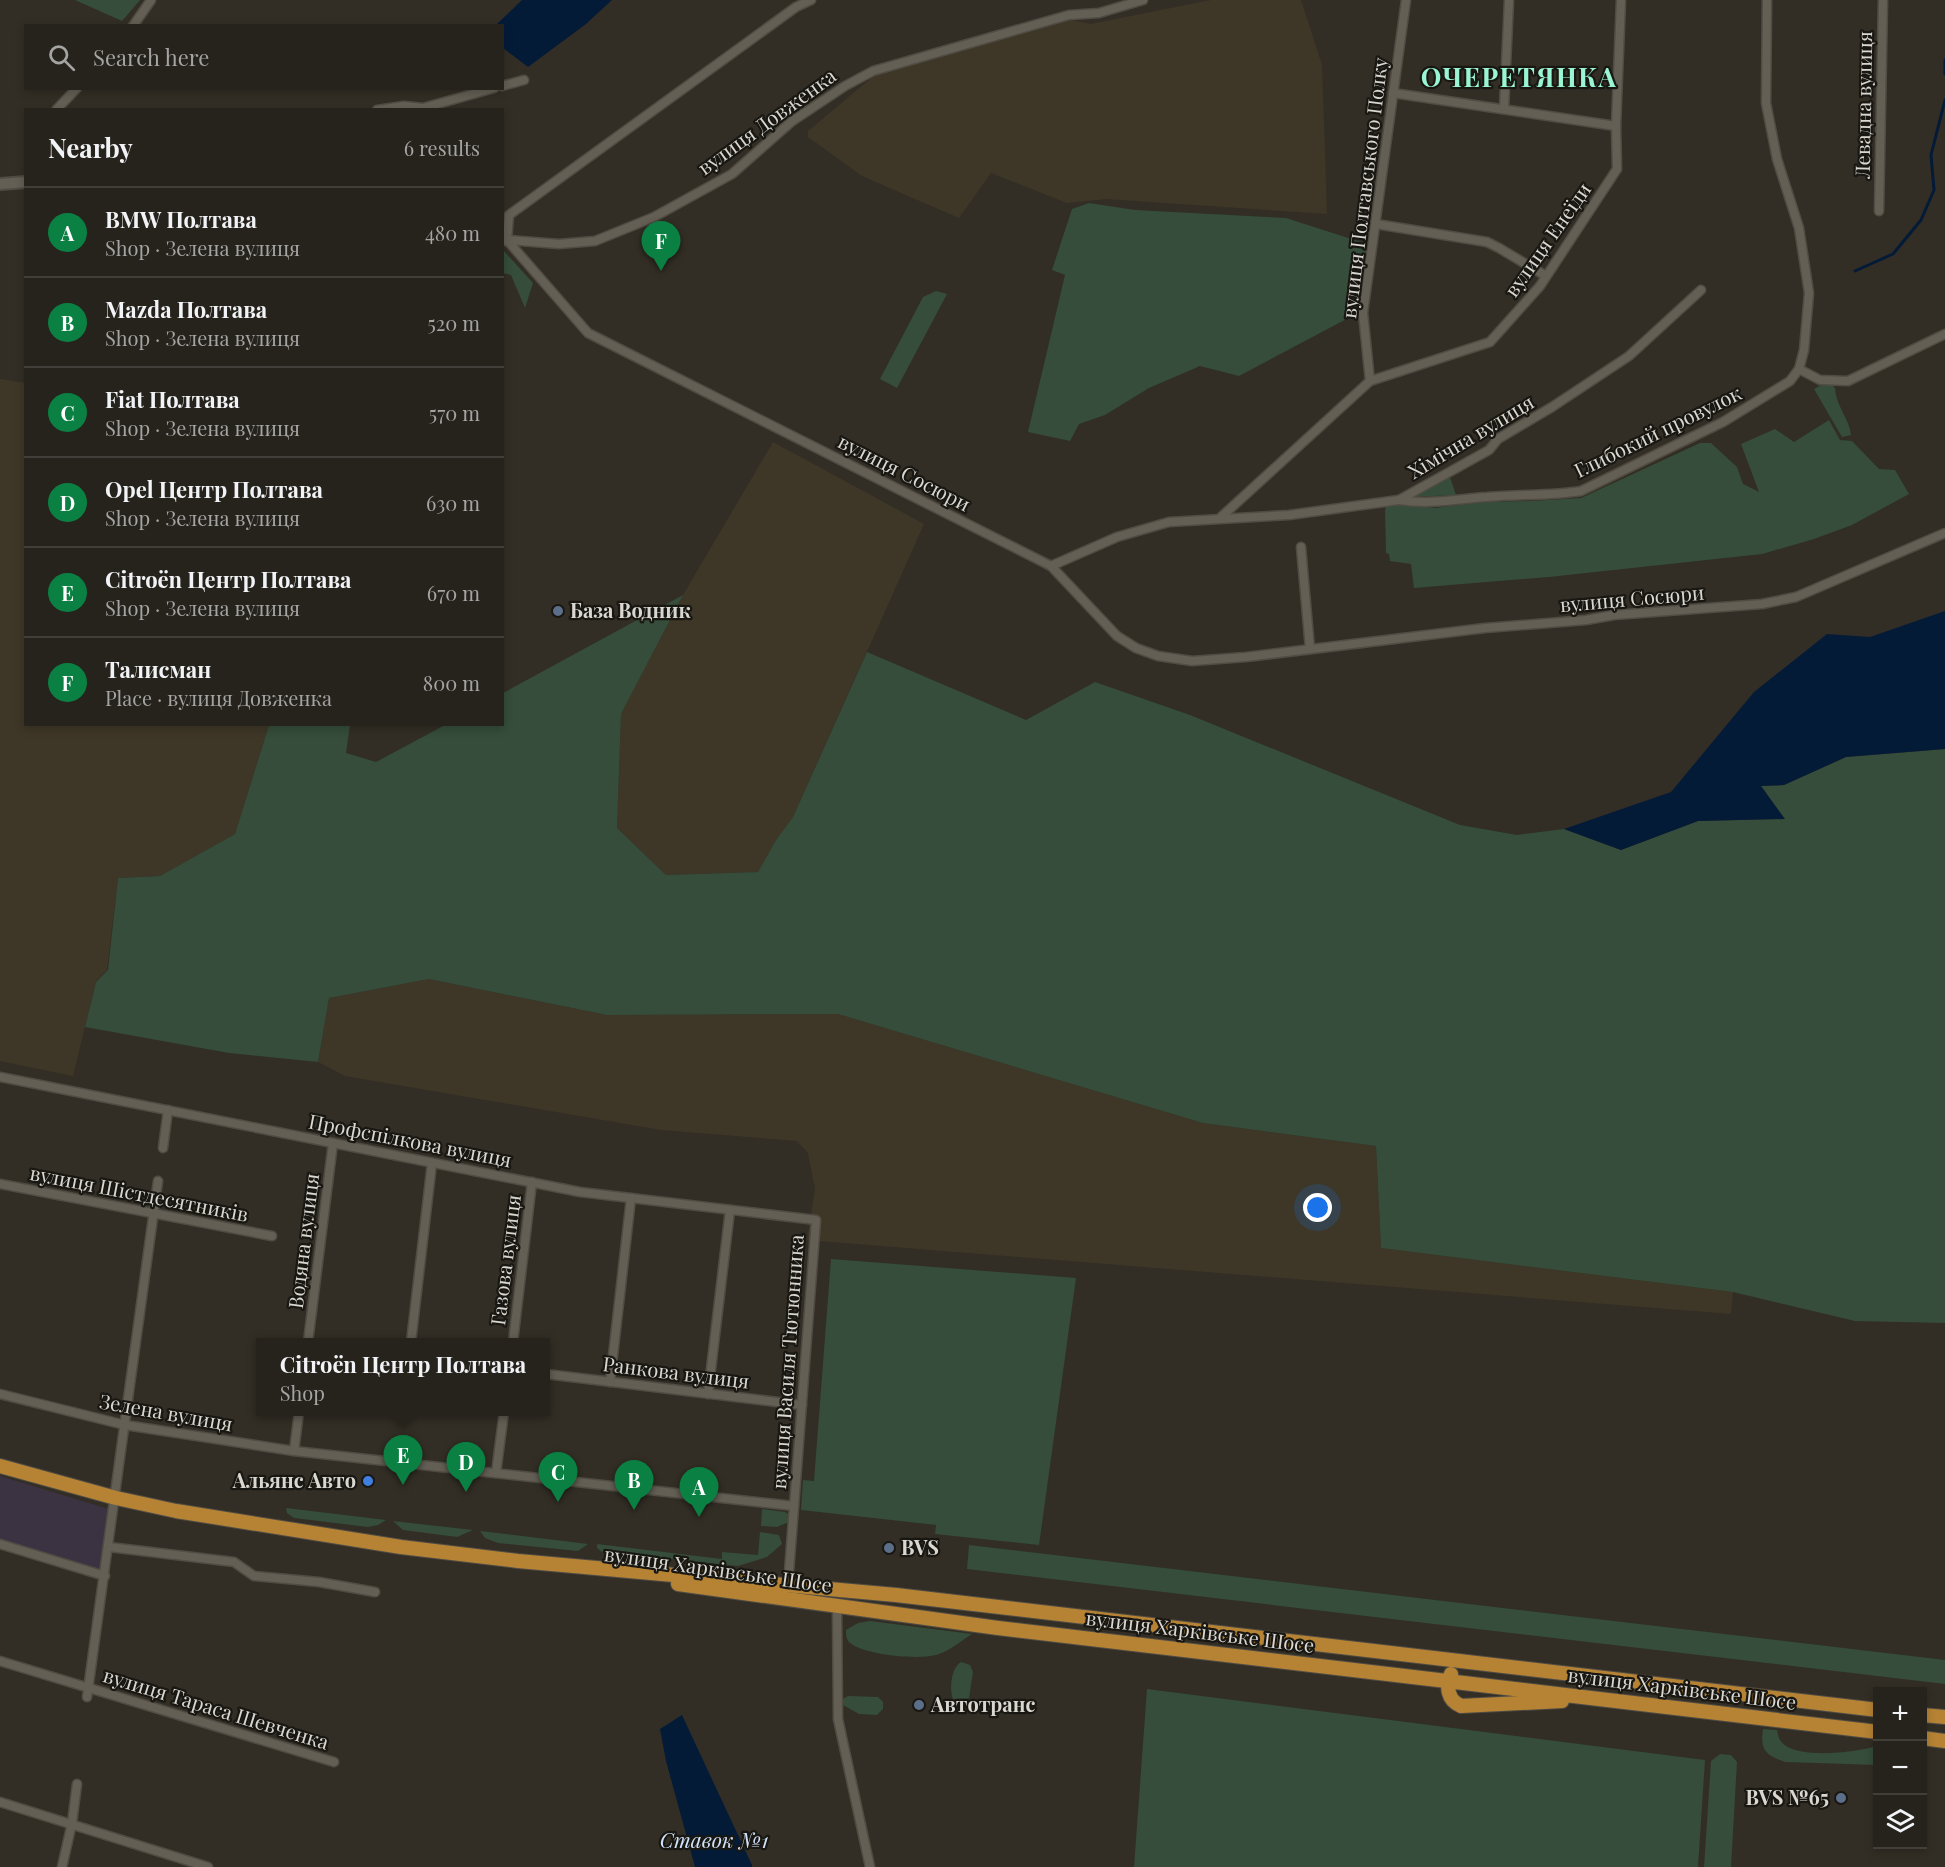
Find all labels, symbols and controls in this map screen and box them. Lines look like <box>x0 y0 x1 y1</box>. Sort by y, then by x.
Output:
search box <box>24 24 504 90</box>
street label: Левадна вулиця <box>1848 31 1877 180</box>
icon: search <box>45 41 78 74</box>
text: Search here <box>93 42 209 72</box>
street label: вулиця Полтавського Полку <box>1334 56 1393 320</box>
district label: ОЧЕРЕТЯНКА <box>1421 59 1617 94</box>
street label: вулиця Довженка <box>692 61 841 180</box>
text: Nearby <box>48 130 133 165</box>
text: 6 results <box>404 134 480 161</box>
street label: вулиця Енеїди <box>1497 177 1596 302</box>
text: BMW Полтава <box>105 204 257 234</box>
text: A <box>61 219 74 246</box>
text: 480 m <box>425 219 480 246</box>
pin: F <box>642 222 680 271</box>
text: Shop · Зелена вулиця <box>105 234 300 261</box>
text: Mazda Полтава <box>105 294 267 324</box>
text: B <box>61 309 74 336</box>
text: 520 m <box>427 309 480 336</box>
text: Shop · Зелена вулиця <box>105 324 300 351</box>
street label: Глибокий провулок <box>1569 378 1746 483</box>
text: Fiat Полтава <box>105 384 240 414</box>
street label: Хімічна вулиця <box>1402 387 1538 484</box>
text: C <box>60 399 75 426</box>
text: 570 m <box>429 399 480 426</box>
text: Shop · Зелена вулиця <box>105 414 300 441</box>
street label: вулиця Сосюри <box>834 427 975 517</box>
text: Opel Центр Полтава <box>105 474 323 504</box>
text: D <box>60 489 75 516</box>
text: 630 m <box>426 489 480 516</box>
text: Shop · Зелена вулиця <box>105 504 300 531</box>
text: Citroën Центр Полтава <box>105 564 351 594</box>
street label: вулиця Сосюри <box>1559 578 1705 617</box>
text: E <box>61 579 74 606</box>
text: 670 m <box>427 579 480 606</box>
text: Shop · Зелена вулиця <box>105 594 300 621</box>
place label: База Водник <box>570 596 691 623</box>
marker: База Водник <box>551 604 565 618</box>
text: Талисман <box>105 654 211 684</box>
text: F <box>62 669 73 696</box>
text: 800 m <box>423 669 480 696</box>
text: Place · вулиця Довженка <box>105 684 332 711</box>
street label: Профспілкова вулиця <box>307 1107 514 1172</box>
street label: вулиця Шістдесятників <box>28 1158 251 1227</box>
street label: Водяна вулиця <box>281 1171 324 1310</box>
street label: Газова вулиця <box>483 1193 526 1327</box>
your location <box>1303 1193 1332 1222</box>
street label: вулиця Василя Тютюнника <box>764 1234 809 1490</box>
popup <box>256 1338 550 1416</box>
text: Citroën Центр Полтава <box>280 1349 526 1379</box>
street label: Ранкова вулиця <box>601 1349 751 1394</box>
text: Shop <box>280 1379 325 1406</box>
street label: Зелена вулиця <box>98 1387 235 1437</box>
pin: E <box>384 1436 422 1485</box>
pin: D <box>446 1442 486 1492</box>
pin: C <box>538 1452 578 1502</box>
pin: B <box>614 1460 654 1510</box>
place label: Альянс Авто <box>232 1466 356 1493</box>
pin: A <box>680 1468 718 1517</box>
marker: Альянс Авто <box>361 1474 375 1488</box>
place label: BVS <box>901 1533 939 1560</box>
street label: вулиця Харківське Шосе <box>602 1539 834 1598</box>
marker: BVS <box>882 1541 896 1555</box>
street label: вулиця Харківське Шосе <box>1084 1603 1316 1658</box>
street label: вулиця Тараса Шевченка <box>100 1660 333 1755</box>
street label: вулиця Харківське Шосе <box>1566 1660 1798 1715</box>
map controls <box>1873 1687 1927 1849</box>
button: + <box>1873 1687 1927 1741</box>
place label: Автотранс <box>930 1690 1035 1717</box>
marker: Автотранс <box>912 1698 926 1712</box>
button: − <box>1873 1741 1927 1795</box>
place label: BVS №65 <box>1745 1783 1829 1810</box>
marker: BVS №65 <box>1834 1791 1848 1805</box>
button: layers <box>1873 1795 1927 1849</box>
water label: Ставок №1 <box>660 1825 768 1853</box>

